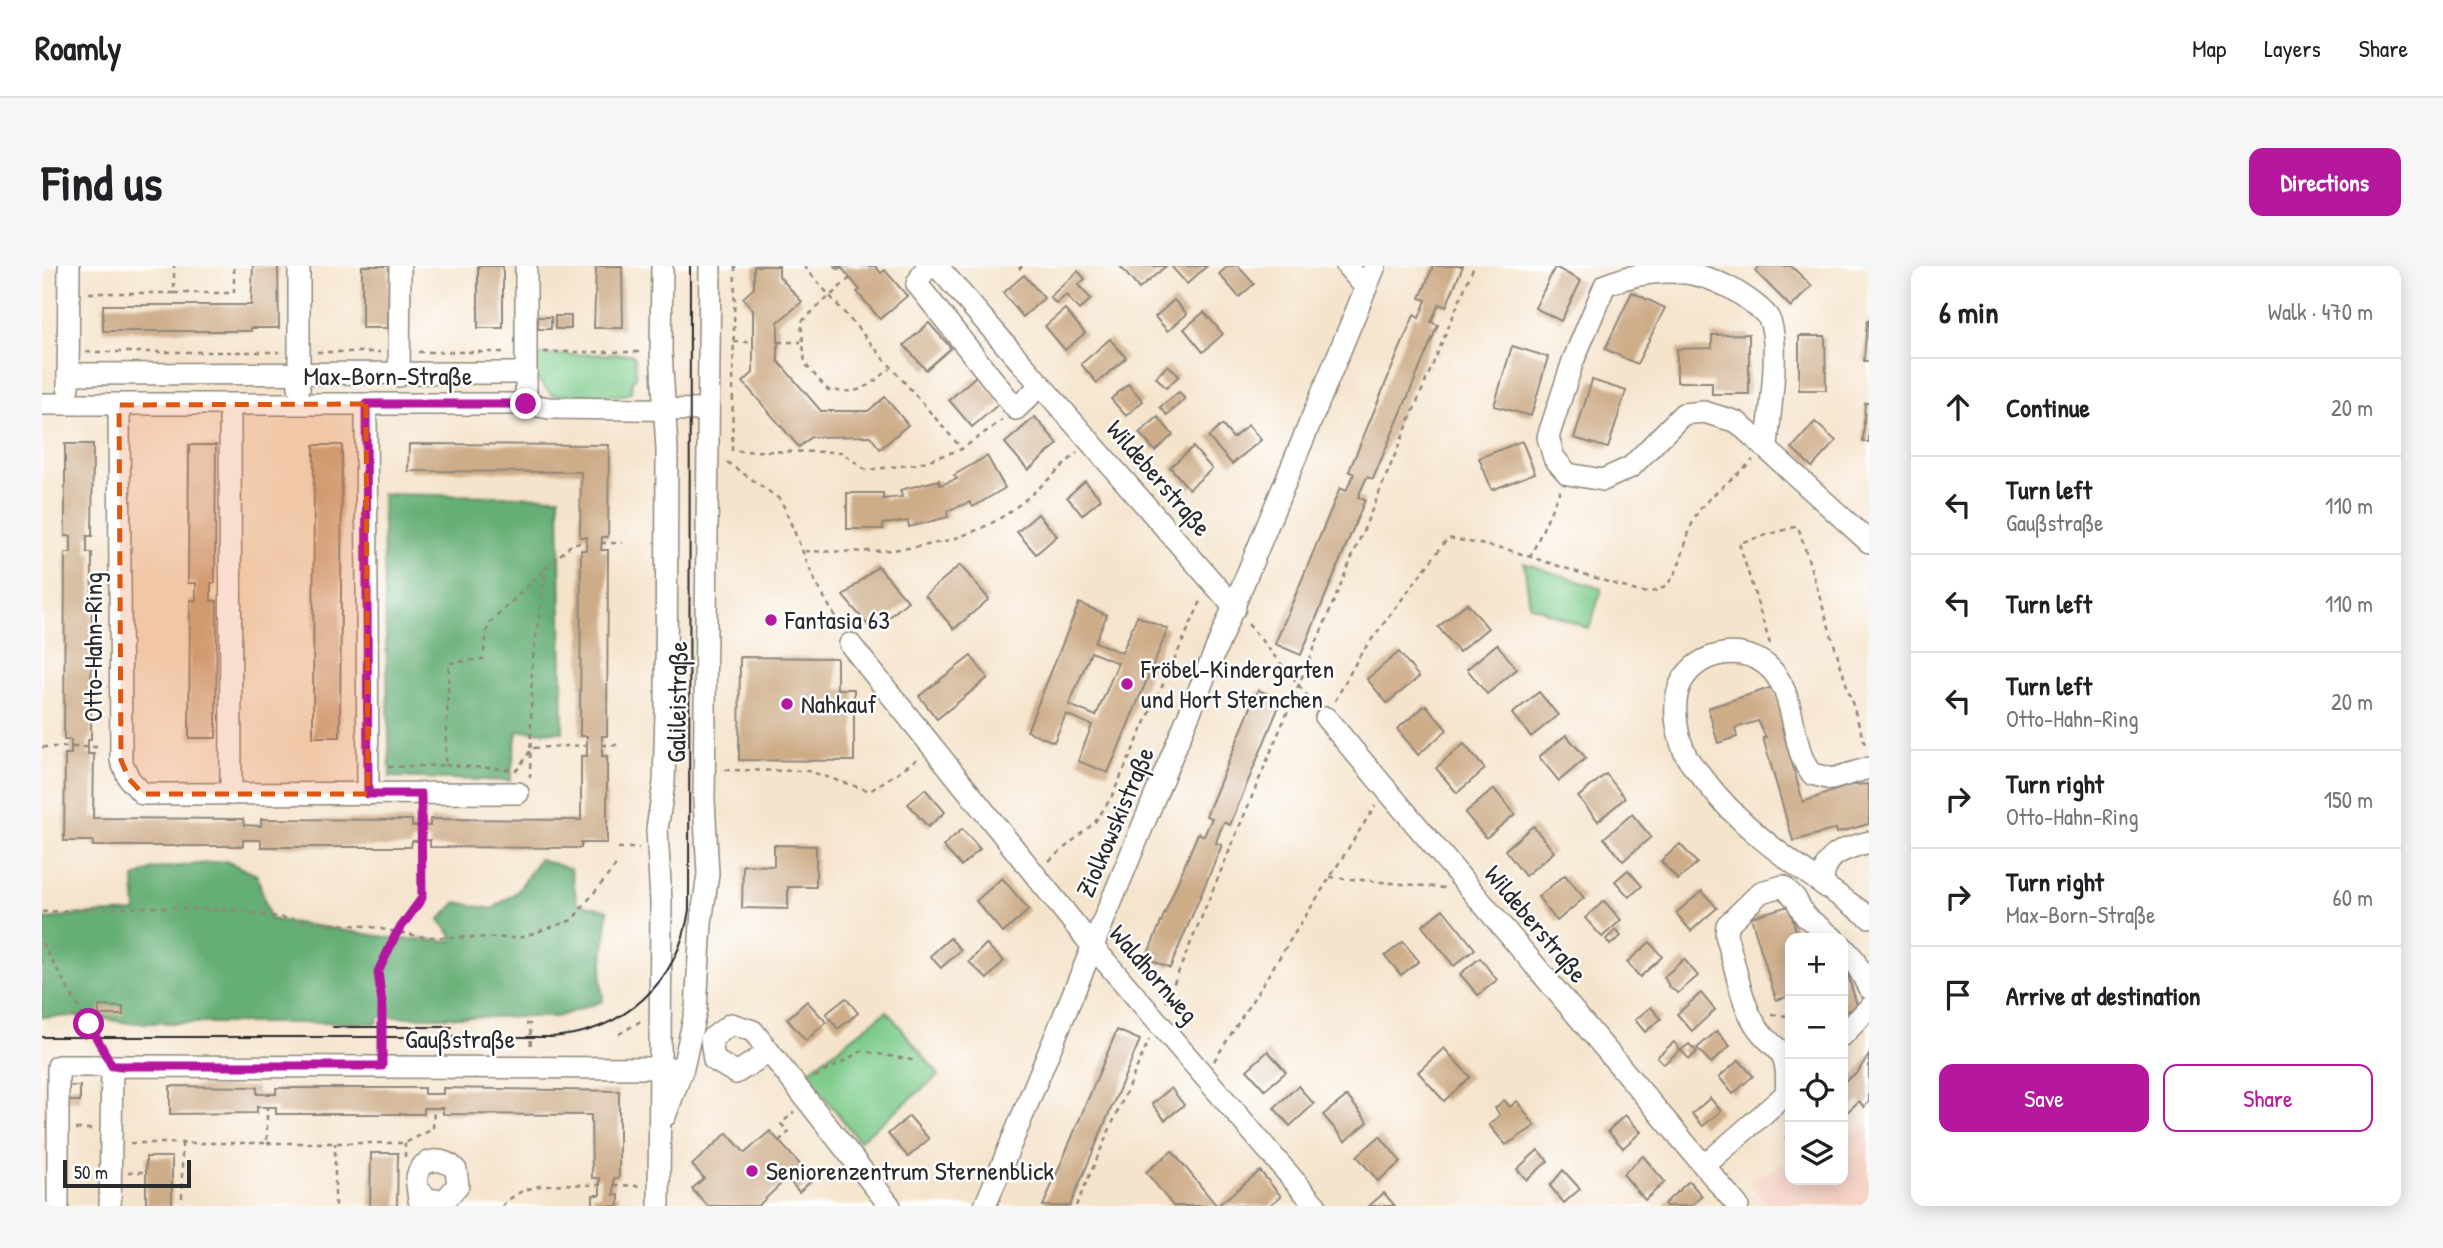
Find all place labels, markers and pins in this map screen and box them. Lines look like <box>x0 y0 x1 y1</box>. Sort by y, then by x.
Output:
place label: Fantasia 63 <box>784 602 890 637</box>
marker: Fantasia 63 <box>763 612 779 628</box>
place label: Fröbel-Kindergarten und Hort Sternchen <box>1140 651 1334 716</box>
marker: Fröbel-Kindergarten und Hort Sternchen <box>1119 676 1135 692</box>
place label: Nahkauf <box>801 686 877 721</box>
marker: Nahkauf <box>779 696 795 712</box>
place label: Seniorenzentrum Sternenblick <box>766 1153 1054 1188</box>
marker: Seniorenzentrum Sternenblick <box>744 1163 760 1179</box>

